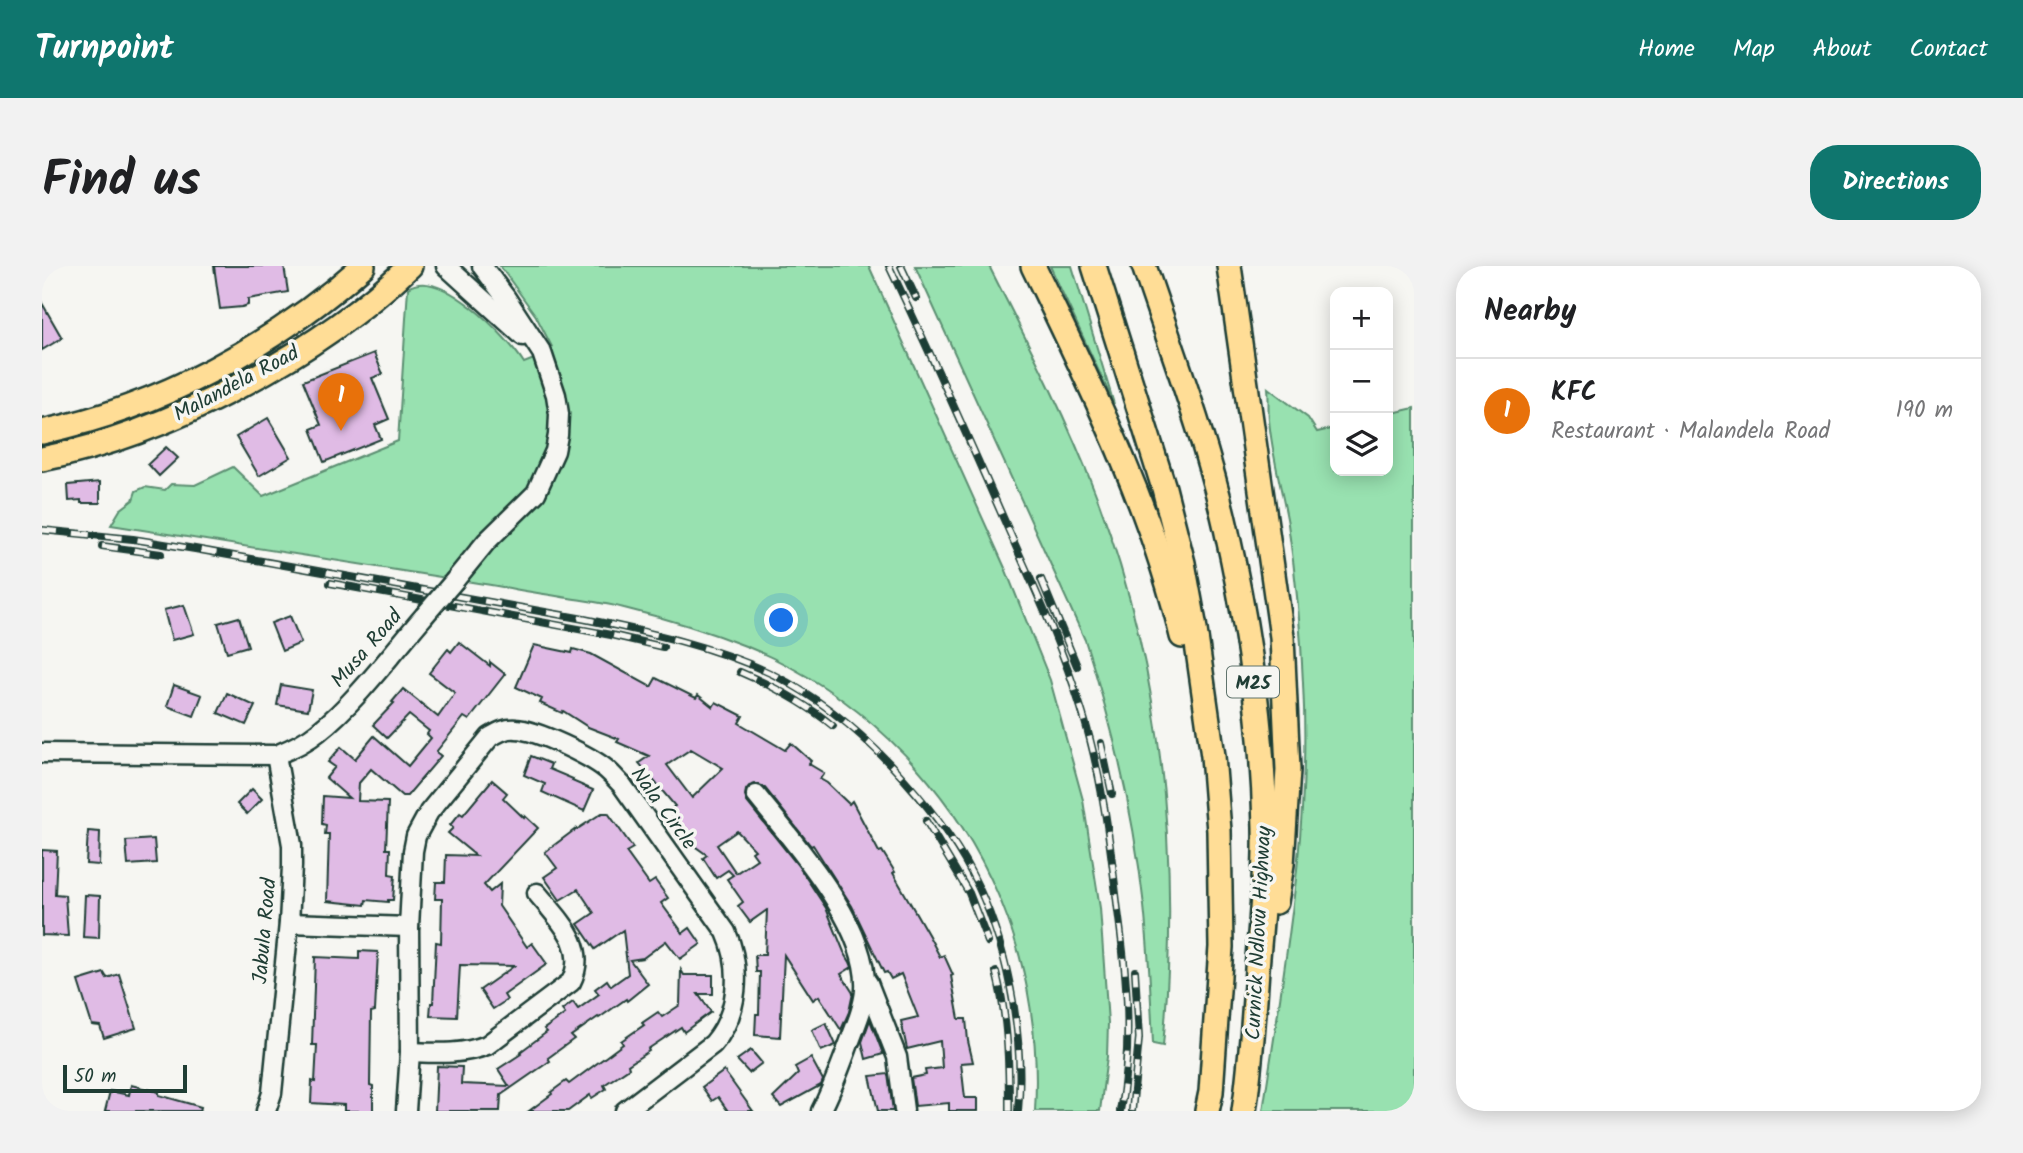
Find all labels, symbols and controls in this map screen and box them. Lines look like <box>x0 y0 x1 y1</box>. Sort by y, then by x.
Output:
text: Turnpoint <box>35 23 174 76</box>
text: Home <box>1638 30 1695 69</box>
text: Map <box>1733 30 1775 69</box>
text: About <box>1813 30 1871 69</box>
text: Contact <box>1909 30 1988 69</box>
text: Find us <box>42 143 200 221</box>
button: Directions <box>1810 145 1981 220</box>
map controls <box>1330 287 1393 476</box>
button: + <box>1330 287 1393 350</box>
text: Nearby <box>1484 288 1576 336</box>
street label: Malandela Road <box>168 337 306 431</box>
button: − <box>1330 350 1393 413</box>
text: KFC <box>1551 372 1597 414</box>
pin: 1 <box>318 373 364 431</box>
text: 1 <box>1504 393 1510 429</box>
text: 190 m <box>1896 393 1953 429</box>
button: layers <box>1330 413 1393 476</box>
text: Restaurant · Malandela Road <box>1551 414 1830 450</box>
street label: Musa Road <box>323 602 411 696</box>
your location <box>764 603 798 637</box>
road number: M25 <box>1227 666 1279 698</box>
street label: Nala Circle <box>621 760 705 858</box>
street label: Curnick Ndlovu Highway <box>1237 825 1282 1041</box>
street label: Jabula Road <box>244 876 287 986</box>
scale bar <box>63 1062 187 1094</box>
text: 50 m <box>74 1062 116 1092</box>

